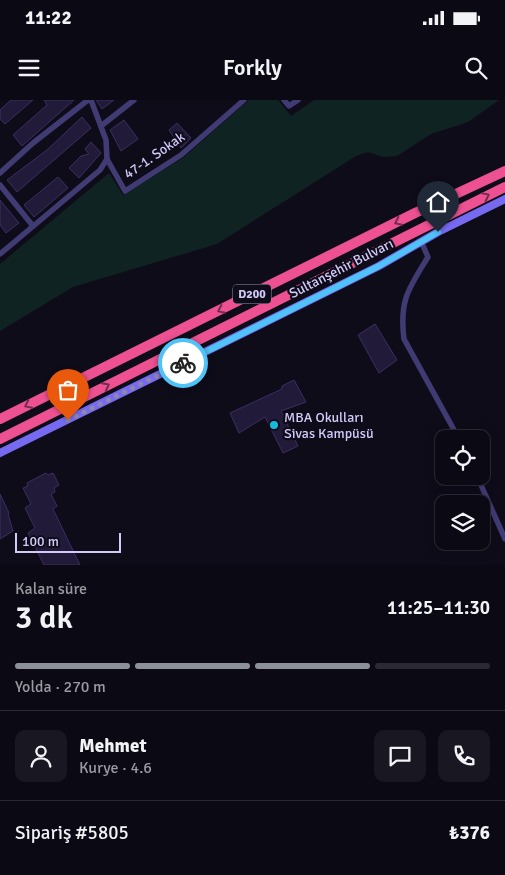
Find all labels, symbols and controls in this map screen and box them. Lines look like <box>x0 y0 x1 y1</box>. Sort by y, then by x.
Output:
text: 11:22 <box>25 6 72 30</box>
icon: menu <box>15 54 43 82</box>
text: Forkly <box>223 54 282 81</box>
icon: search <box>462 54 490 82</box>
street label: 47-1. Sokak <box>121 128 188 183</box>
pin <box>417 181 459 232</box>
icon: home <box>424 188 452 216</box>
one-way arrow <box>481 191 490 202</box>
one-way arrow <box>394 216 403 226</box>
street label: Sultanşehir Bulvarı <box>286 235 396 302</box>
road number: D200 <box>233 284 271 303</box>
one-way arrow <box>217 303 226 314</box>
courier <box>158 338 208 388</box>
icon: bike <box>169 349 197 377</box>
pin <box>47 369 89 420</box>
icon: bag <box>54 376 82 404</box>
one-way arrow <box>101 382 110 392</box>
one-way arrow <box>24 399 33 409</box>
place label: MBA Okulları Sivas Kampüsü <box>284 409 374 442</box>
marker: MBA Okulları Sivas Kampüsü <box>268 419 280 431</box>
map controls <box>435 430 490 550</box>
button: locate <box>435 430 490 485</box>
button: layers <box>435 495 490 550</box>
scale bar <box>15 530 121 553</box>
text: 100 m <box>22 533 59 550</box>
text: Kalan süre <box>15 579 87 599</box>
text: 11:25–11:30 <box>387 596 490 620</box>
text: 3 dk <box>15 598 73 637</box>
text: Yolda · 270 m <box>15 677 106 697</box>
button: person <box>15 730 67 782</box>
button: chat <box>374 730 426 782</box>
button: phone <box>438 730 490 782</box>
text: Mehmet <box>79 734 147 758</box>
text: Kurye · 4.6 <box>79 758 152 778</box>
text: Sipariş #5805 <box>15 821 129 845</box>
text: ₺376 <box>449 821 490 845</box>

